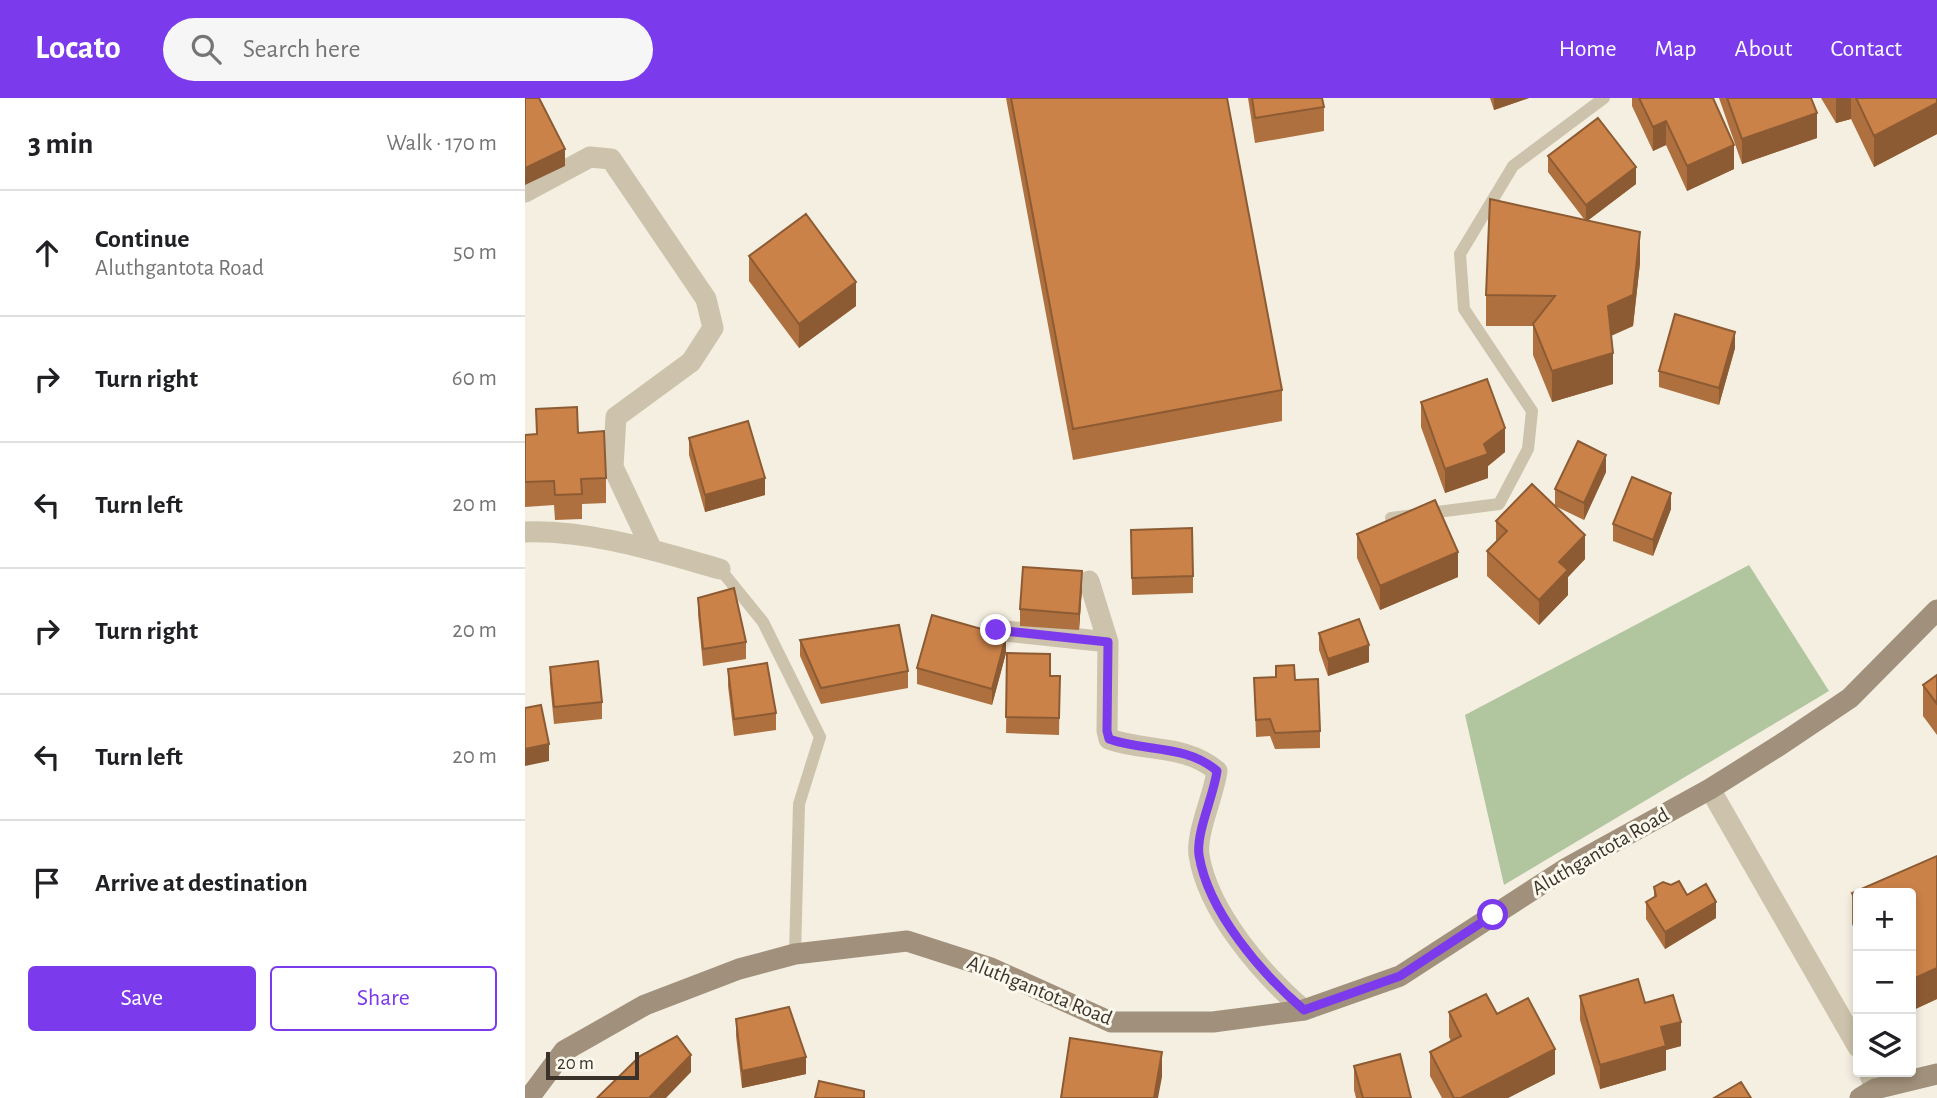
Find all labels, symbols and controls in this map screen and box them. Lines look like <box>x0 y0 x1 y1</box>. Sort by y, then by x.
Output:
search box <box>163 18 653 81</box>
icon: search <box>187 30 225 68</box>
text: Locato <box>35 32 121 65</box>
text: Search here <box>243 36 360 62</box>
text: Home <box>1559 37 1617 61</box>
text: Map <box>1655 37 1697 61</box>
text: About <box>1735 37 1792 61</box>
text: Contact <box>1830 37 1902 61</box>
text: 3 min <box>28 129 93 159</box>
text: Walk · 170 m <box>386 132 497 155</box>
text: Continue <box>95 226 190 252</box>
icon: ahead <box>28 234 66 272</box>
text: 50 m <box>453 241 497 264</box>
text: Aluthgantota Road <box>95 257 264 280</box>
icon: right <box>28 360 66 398</box>
text: Turn right <box>95 366 198 392</box>
text: 60 m <box>452 367 497 390</box>
icon: left <box>28 486 66 524</box>
text: Turn left <box>95 492 183 518</box>
text: 20 m <box>452 493 497 516</box>
icon: right <box>28 612 66 650</box>
route end <box>980 614 1011 645</box>
text: Turn right <box>95 618 198 644</box>
text: 20 m <box>452 619 497 642</box>
icon: left <box>28 738 66 776</box>
text: Turn left <box>95 744 183 770</box>
text: 20 m <box>452 745 497 768</box>
street label: Aluthgantota Road <box>1528 804 1672 899</box>
icon: arrive <box>28 864 66 902</box>
text: Arrive at destination <box>95 870 308 896</box>
map controls <box>1853 888 1916 1077</box>
button: + <box>1853 888 1916 951</box>
route start <box>1477 899 1508 930</box>
button: − <box>1853 951 1916 1014</box>
street label: Aluthgantota Road <box>964 952 1115 1029</box>
button: Save <box>28 966 256 1031</box>
button: Share <box>270 966 497 1031</box>
button: layers <box>1853 1014 1916 1077</box>
scale bar <box>546 1049 639 1081</box>
text: 20 m <box>557 1054 594 1073</box>

